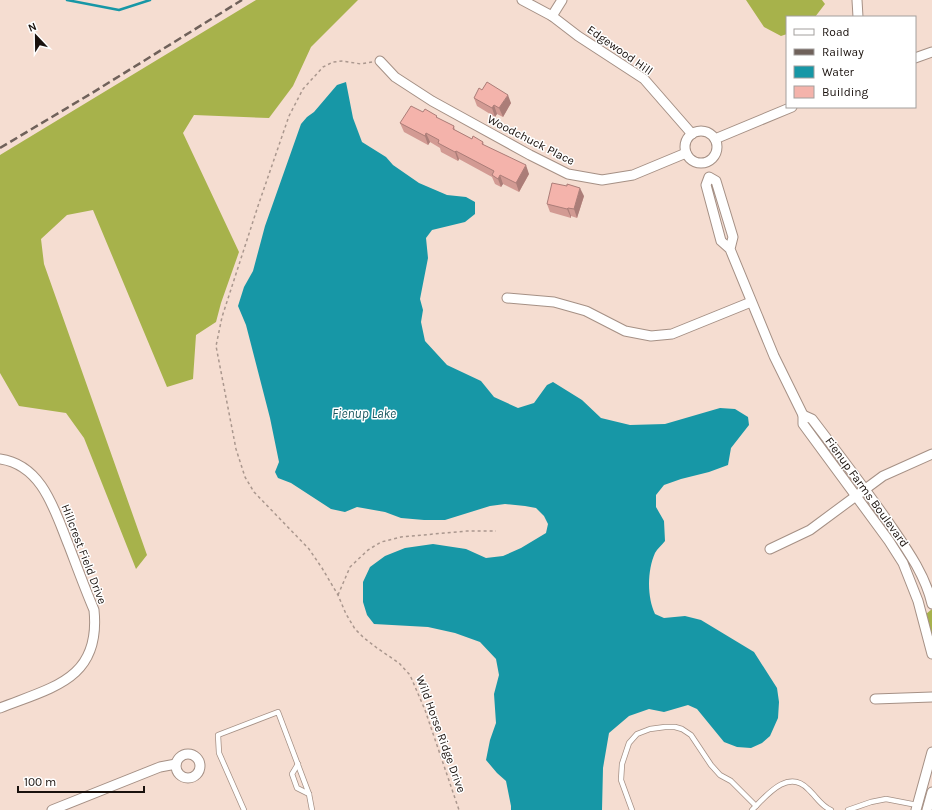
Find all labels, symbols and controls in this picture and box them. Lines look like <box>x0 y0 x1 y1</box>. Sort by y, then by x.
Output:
north arrow <box>16 16 56 56</box>
legend <box>786 16 916 108</box>
text: N <box>26 20 39 35</box>
street label: Edgewood Hill <box>584 22 656 78</box>
text: Road <box>822 25 850 39</box>
text: Railway <box>822 45 864 59</box>
text: Water <box>822 65 855 79</box>
text: Building <box>822 85 869 99</box>
street label: Woodchuck Place <box>485 112 577 168</box>
water label: Fienup Lake <box>332 406 396 421</box>
street label: Fienup Farms Boulevard <box>822 434 912 550</box>
street label: Hillcrest Field Drive <box>58 502 110 606</box>
street label: Wild Horse Ridge Drive <box>413 673 469 795</box>
scale bar <box>18 768 144 794</box>
text: 100 m <box>24 775 56 789</box>

